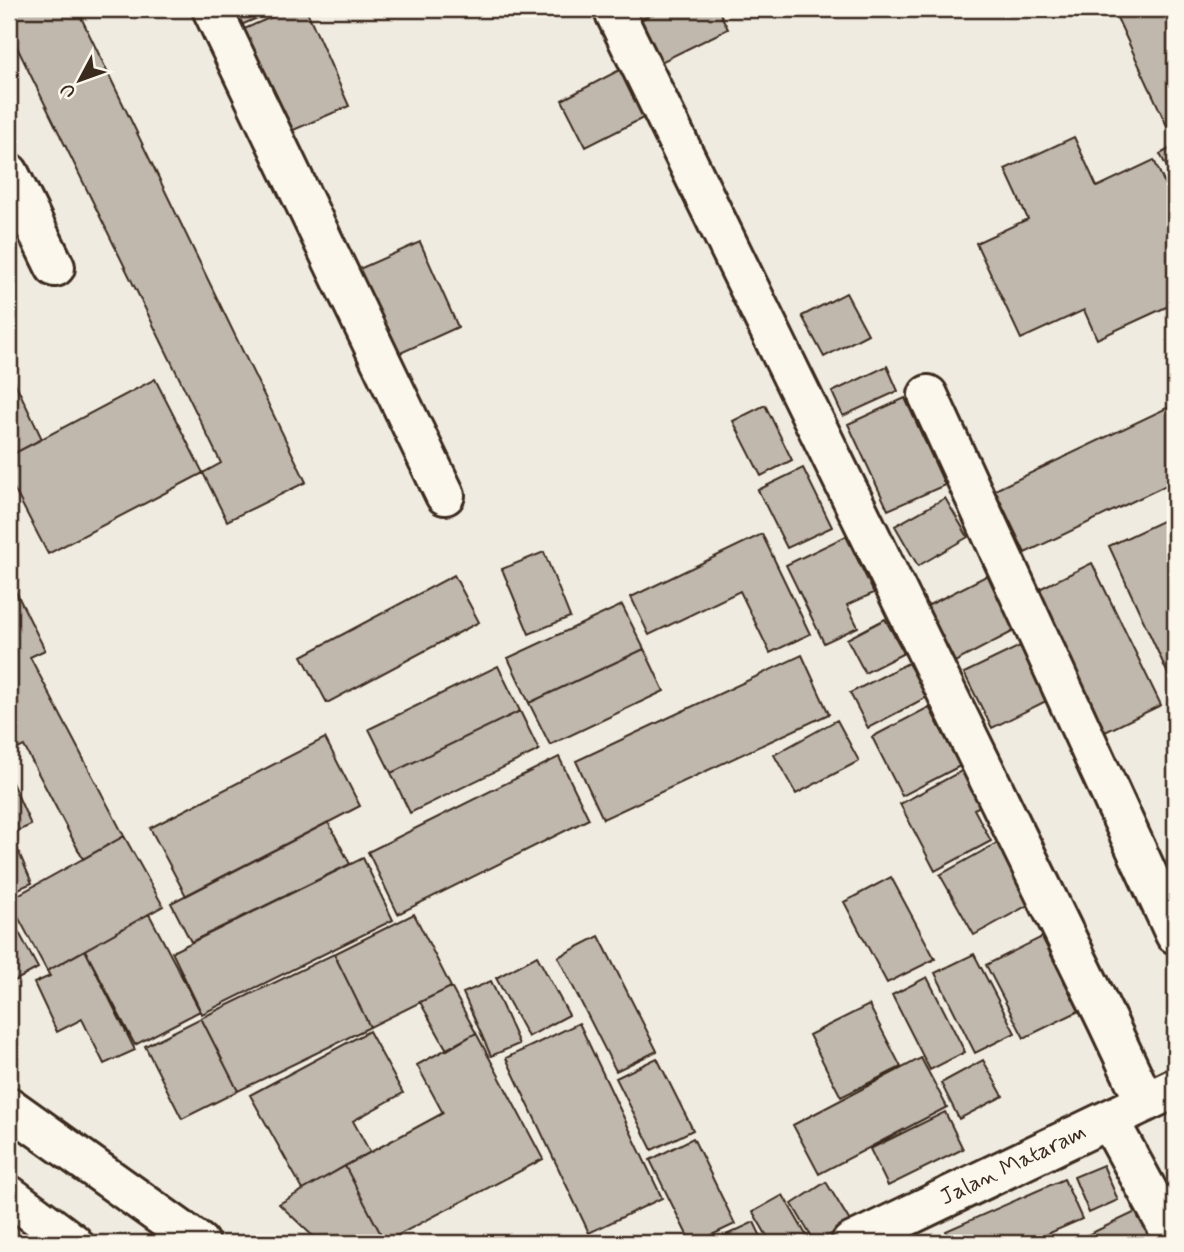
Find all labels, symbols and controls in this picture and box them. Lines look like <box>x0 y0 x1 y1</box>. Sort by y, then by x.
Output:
north arrow <box>46 46 116 116</box>
text: U <box>55 77 82 103</box>
street label: Jalan Mataram <box>935 1118 1092 1213</box>

